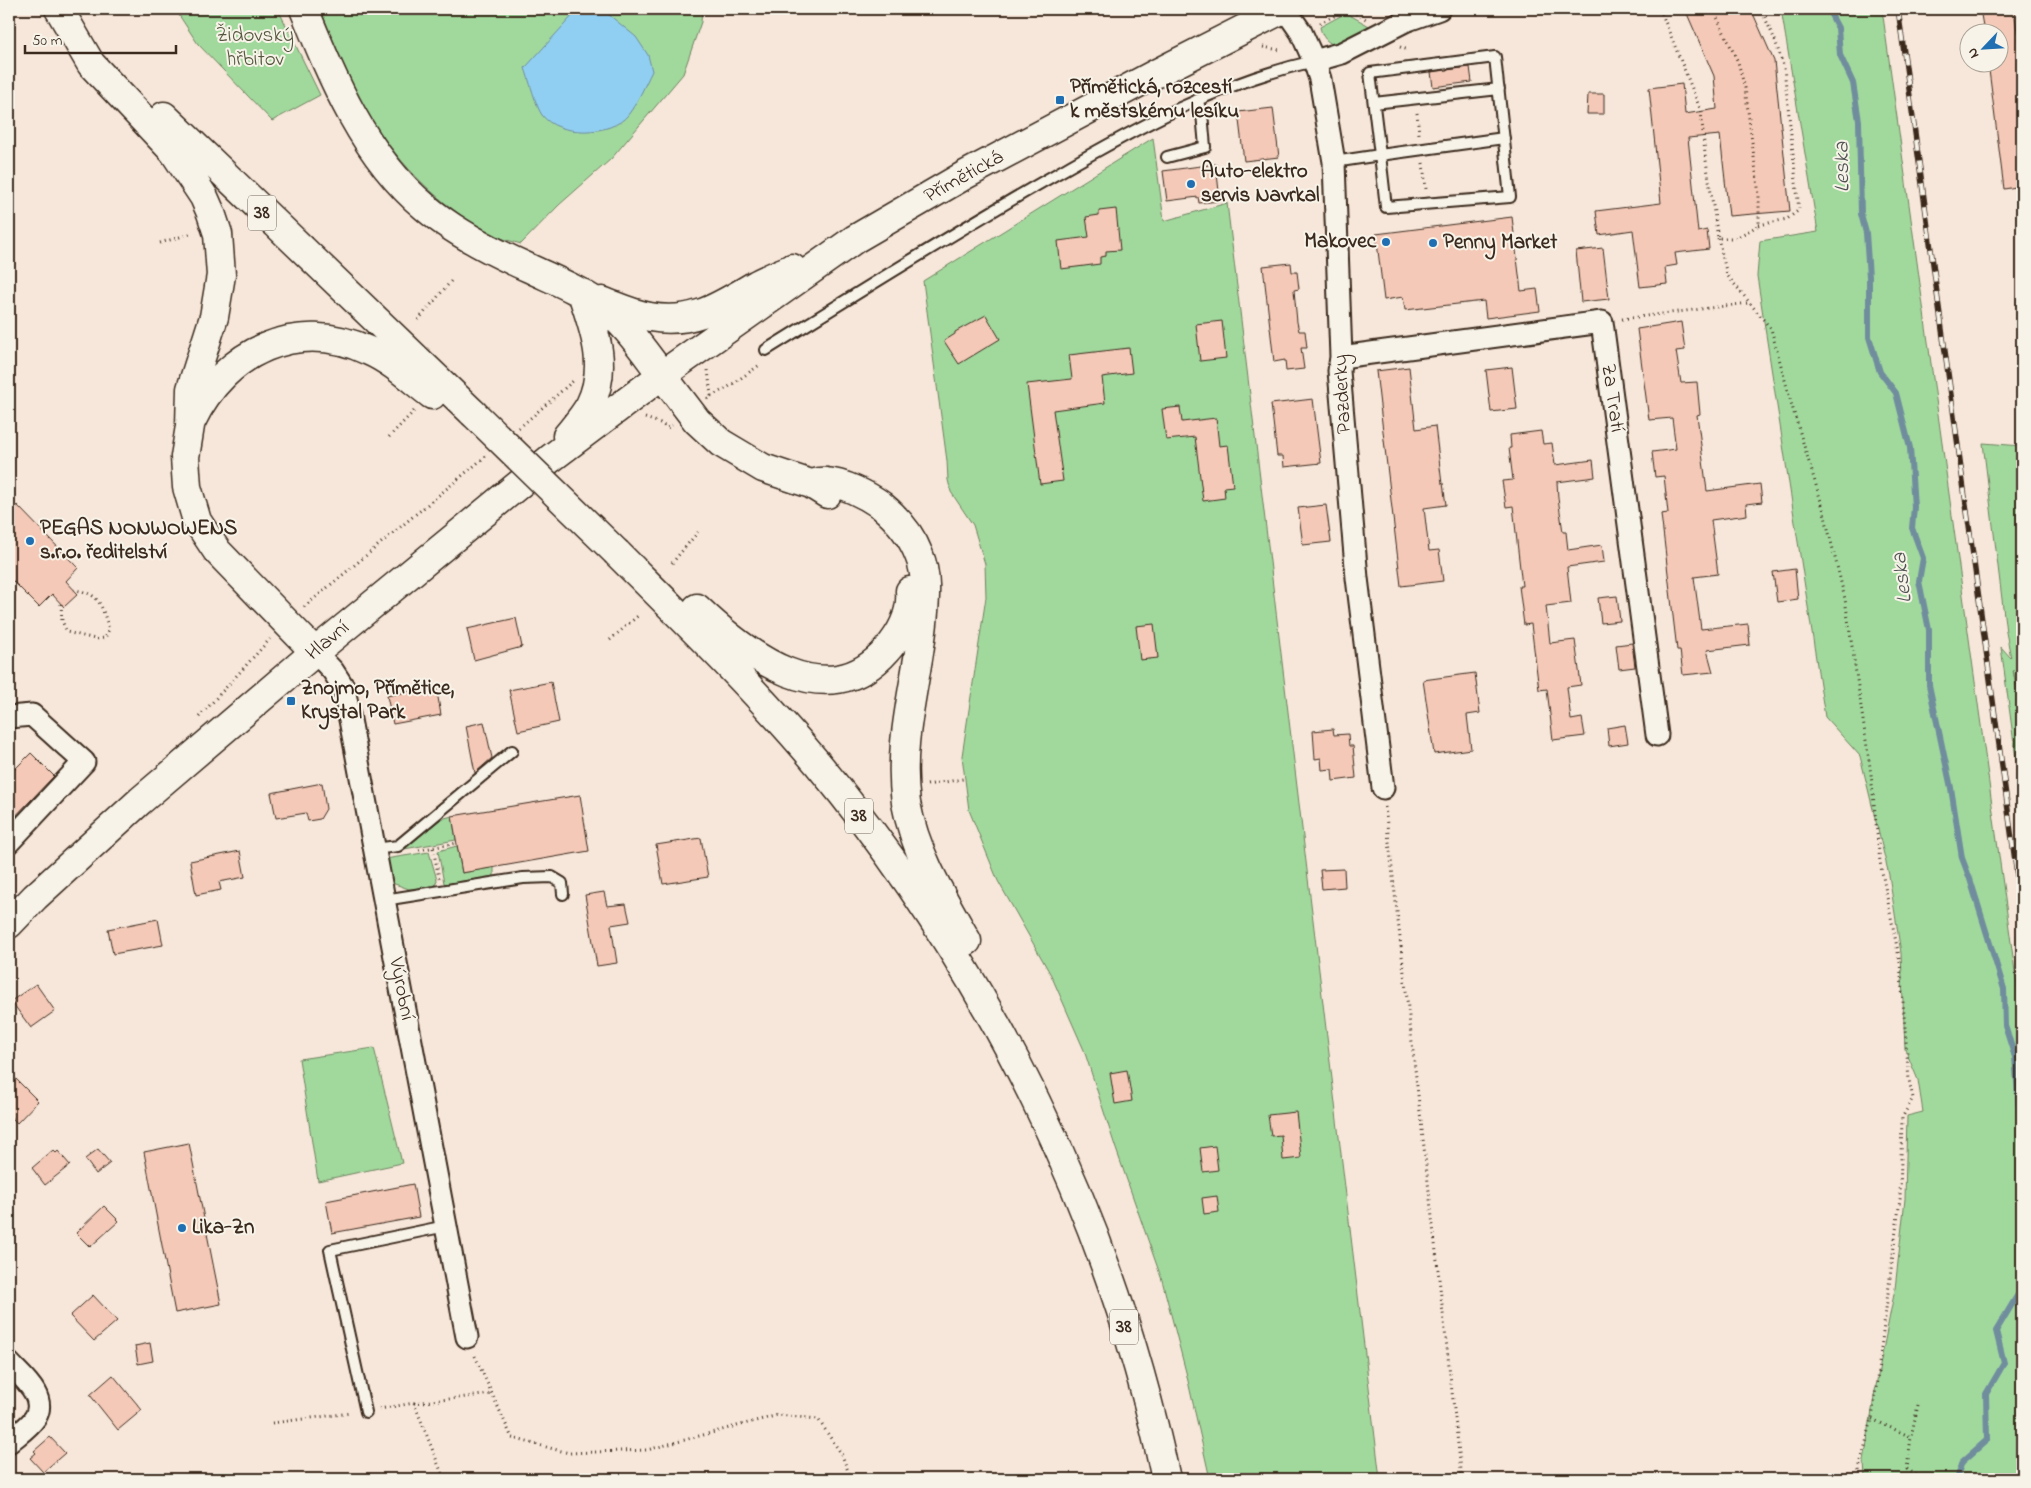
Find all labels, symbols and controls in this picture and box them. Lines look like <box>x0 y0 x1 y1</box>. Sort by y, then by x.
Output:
park label: Židovský hřbitov <box>216 21 294 75</box>
scale bar <box>25 22 176 54</box>
north arrow <box>1958 22 2008 72</box>
text: 50 m <box>32 30 63 52</box>
text: N <box>1962 44 1985 62</box>
place label: Přímětická, rozcestí k městskému lesíku <box>1070 73 1239 127</box>
marker: Přímětická, rozcestí k městskému lesíku <box>1054 94 1066 106</box>
water label: Leska <box>1827 140 1859 193</box>
street label: Přímětická <box>919 143 1010 211</box>
place label: Auto-elektro servis Navrkal <box>1201 157 1320 211</box>
marker: Auto-elektro servis Navrkal <box>1185 178 1197 190</box>
road number: 38 <box>248 196 276 230</box>
place label: Makovec <box>1304 227 1377 257</box>
place label: Penny Market <box>1443 228 1558 260</box>
marker: Makovec <box>1380 236 1392 248</box>
marker: Penny Market <box>1427 237 1439 249</box>
street label: Pazderky <box>1326 353 1362 435</box>
street label: Za Tratí <box>1592 362 1632 435</box>
place label: PEGAS NONWOWENS s.r.o. ředitelství <box>40 514 238 568</box>
marker: PEGAS NONWOWENS s.r.o. ředitelství <box>24 535 36 547</box>
water label: Leska <box>1884 550 1922 605</box>
street label: Hlavní <box>299 614 357 668</box>
place label: Znojmo, Přímětice, Krystal Park <box>301 674 455 730</box>
marker: Znojmo, Přímětice, Krystal Park <box>285 695 297 707</box>
road number: 38 <box>845 798 873 834</box>
street label: Výrobní <box>378 954 422 1024</box>
place label: Lika-Zn <box>192 1213 254 1243</box>
marker: Lika-Zn <box>176 1222 188 1234</box>
road number: 38 <box>1110 1310 1138 1344</box>

